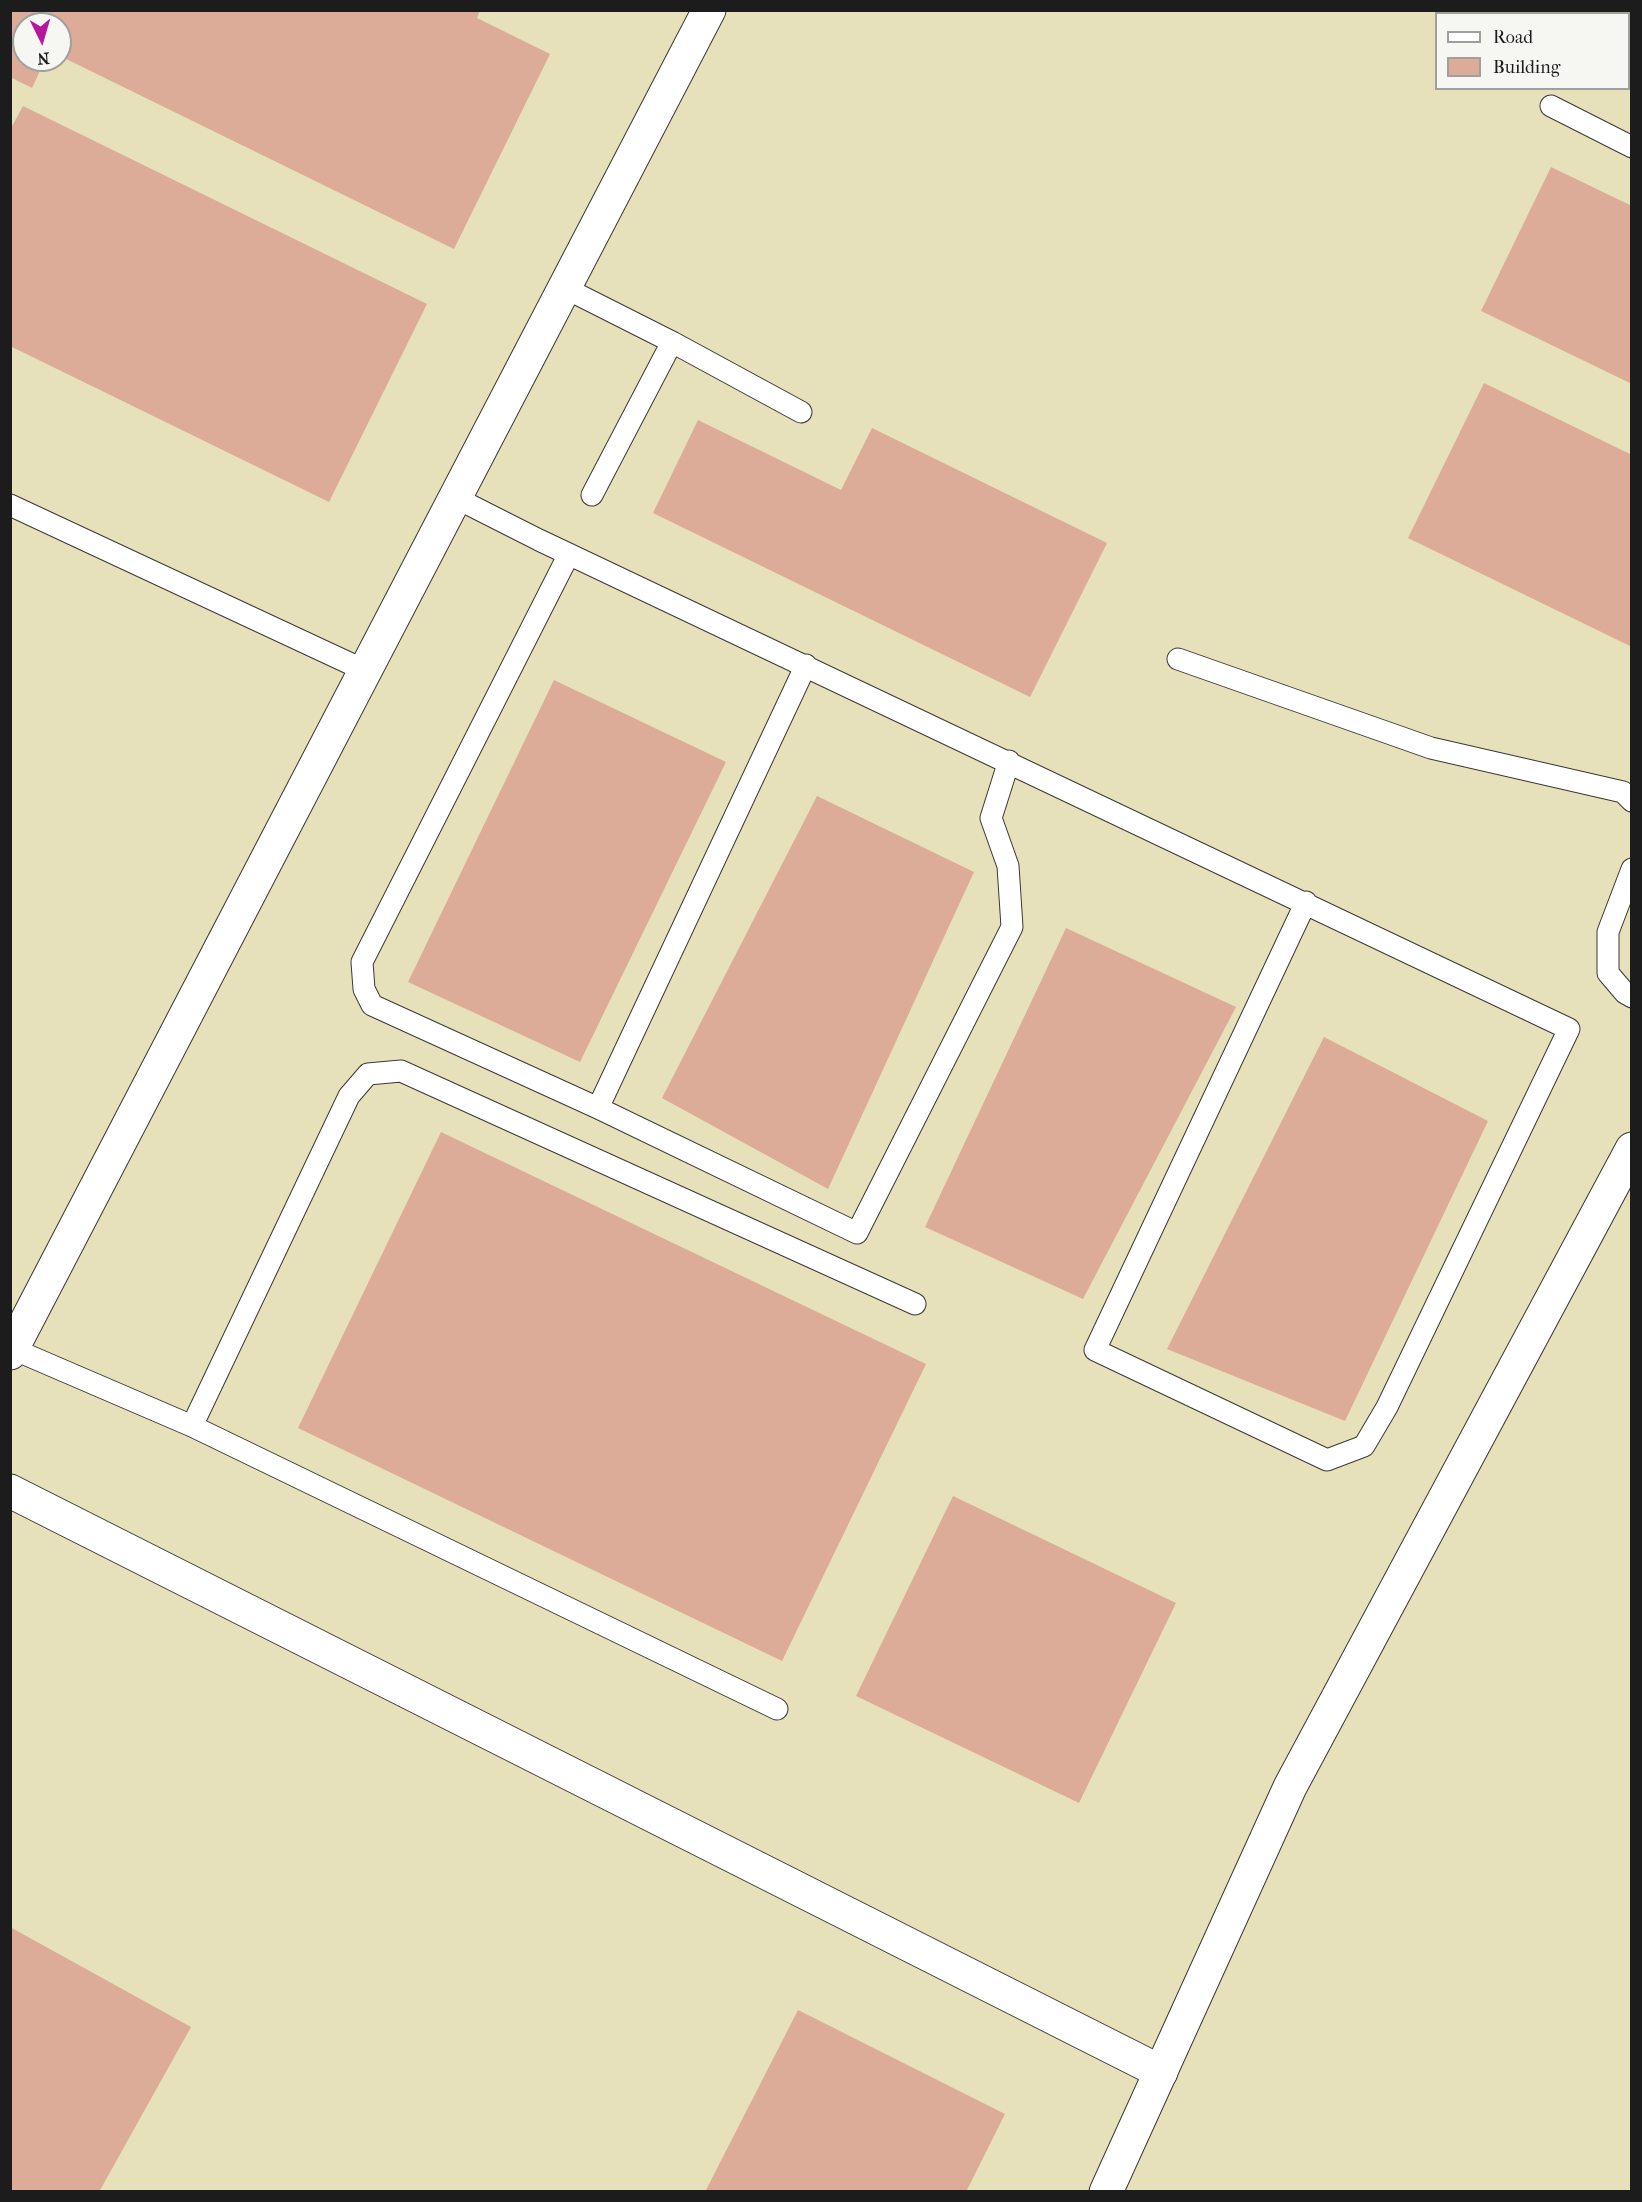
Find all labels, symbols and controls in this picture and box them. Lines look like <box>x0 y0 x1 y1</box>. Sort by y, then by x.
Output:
north arrow <box>12 12 72 72</box>
legend <box>1435 12 1630 90</box>
text: Road <box>1493 27 1533 48</box>
text: N <box>37 48 50 68</box>
text: Building <box>1493 57 1560 78</box>

